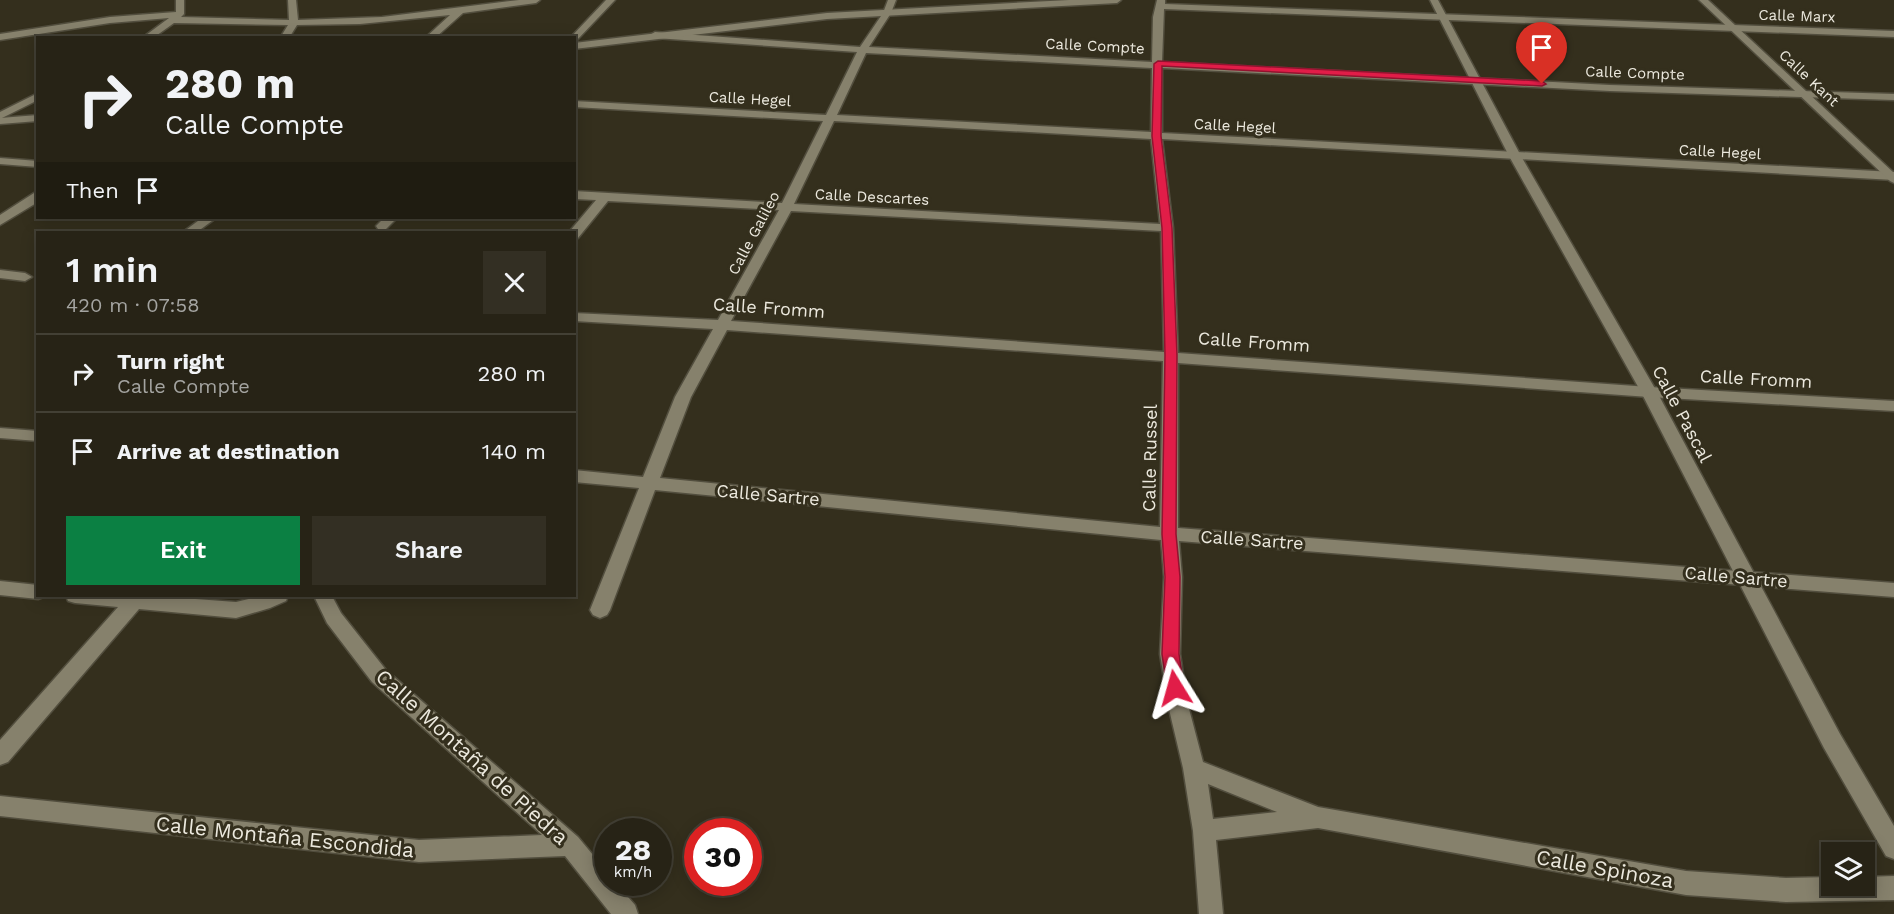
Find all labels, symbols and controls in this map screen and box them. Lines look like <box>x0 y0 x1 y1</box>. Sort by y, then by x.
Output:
street label: Calle Marx <box>1758 6 1836 26</box>
pin <box>1516 22 1567 84</box>
icon: arrive <box>1525 31 1558 64</box>
street label: Calle Compte <box>1045 34 1145 58</box>
street label: Calle Kant <box>1775 46 1843 111</box>
text: 280 m <box>165 59 295 108</box>
icon: right <box>66 60 144 138</box>
street label: Calle Compte <box>1585 62 1685 84</box>
street label: Calle Hegel <box>708 88 792 110</box>
text: Calle Compte <box>165 109 344 141</box>
street label: Calle Hegel <box>1193 115 1277 137</box>
street label: Calle Hegel <box>1678 141 1762 163</box>
icon: arrive <box>131 174 164 207</box>
text: Then <box>66 178 119 203</box>
street label: Calle Descartes <box>814 185 930 209</box>
street label: Calle Galileo <box>724 188 784 278</box>
text: 1 min <box>66 249 158 291</box>
button: close <box>483 251 546 314</box>
text: 420 m · 07:58 <box>66 293 200 317</box>
street label: Calle Fromm <box>712 293 826 322</box>
street label: Calle Fromm <box>1197 327 1311 356</box>
text: Turn right <box>117 349 224 374</box>
icon: right <box>66 357 99 390</box>
text: 280 m <box>477 361 546 386</box>
street label: Calle Pascal <box>1648 362 1717 466</box>
street label: Calle Fromm <box>1699 365 1813 392</box>
text: Calle Compte <box>117 374 250 398</box>
street label: Calle Russel <box>1138 403 1161 512</box>
icon: arrive <box>66 435 99 468</box>
text: Arrive at destination <box>117 439 340 464</box>
text: 140 m <box>482 439 546 464</box>
street label: Calle Sartre <box>716 480 820 509</box>
button: Exit <box>66 516 300 585</box>
button: Share <box>312 516 546 585</box>
street label: Calle Sartre <box>1200 525 1304 554</box>
street label: Calle Sartre <box>1684 562 1788 591</box>
position arrow <box>1143 656 1207 720</box>
street label: Calle Montaña de Piedra <box>371 664 574 850</box>
street label: Calle Montaña Escondida <box>155 811 416 863</box>
speed limit sign: 30 <box>684 818 762 896</box>
text: 28 <box>615 832 651 867</box>
map controls <box>1821 842 1875 896</box>
button: layers <box>1821 842 1875 896</box>
street label: Calle Spinoza <box>1534 844 1676 893</box>
text: km/h <box>614 863 652 881</box>

